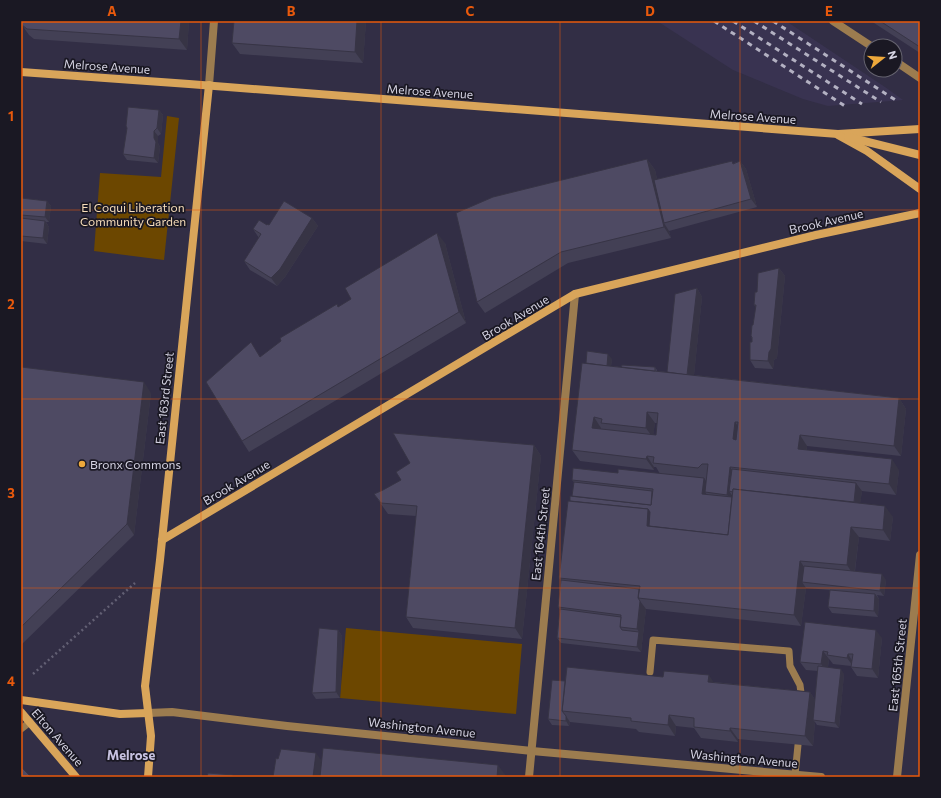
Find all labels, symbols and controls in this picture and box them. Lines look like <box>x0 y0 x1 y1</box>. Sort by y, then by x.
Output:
text: A <box>107 3 117 19</box>
text: B <box>287 3 296 19</box>
text: C <box>466 3 475 19</box>
text: D <box>645 3 655 19</box>
text: E <box>825 3 833 19</box>
north arrow <box>863 38 903 78</box>
text: N <box>886 49 900 61</box>
street label: Melrose Avenue <box>63 56 151 76</box>
street label: Melrose Avenue <box>386 81 474 101</box>
street label: Melrose Avenue <box>709 106 797 126</box>
text: 1 <box>8 108 14 124</box>
park label: El Coqui Liberation Community Garden <box>80 200 186 228</box>
street label: Brook Avenue <box>788 206 864 236</box>
street label: Brook Avenue <box>479 292 551 342</box>
text: 2 <box>7 296 15 312</box>
street label: East 163rd Street <box>152 351 176 445</box>
place label: Bronx Commons <box>90 457 181 471</box>
street label: Brook Avenue <box>200 457 272 507</box>
marker: Bronx Commons <box>77 459 87 469</box>
text: 3 <box>7 485 15 501</box>
street label: East 164th Street <box>528 487 552 581</box>
street label: East 165th Street <box>885 618 909 712</box>
text: 4 <box>7 673 15 689</box>
street label: Elton Avenue <box>29 705 87 769</box>
street label: Washington Avenue <box>368 714 476 740</box>
street label: Washington Avenue <box>690 746 798 770</box>
district label: Melrose <box>107 747 155 763</box>

